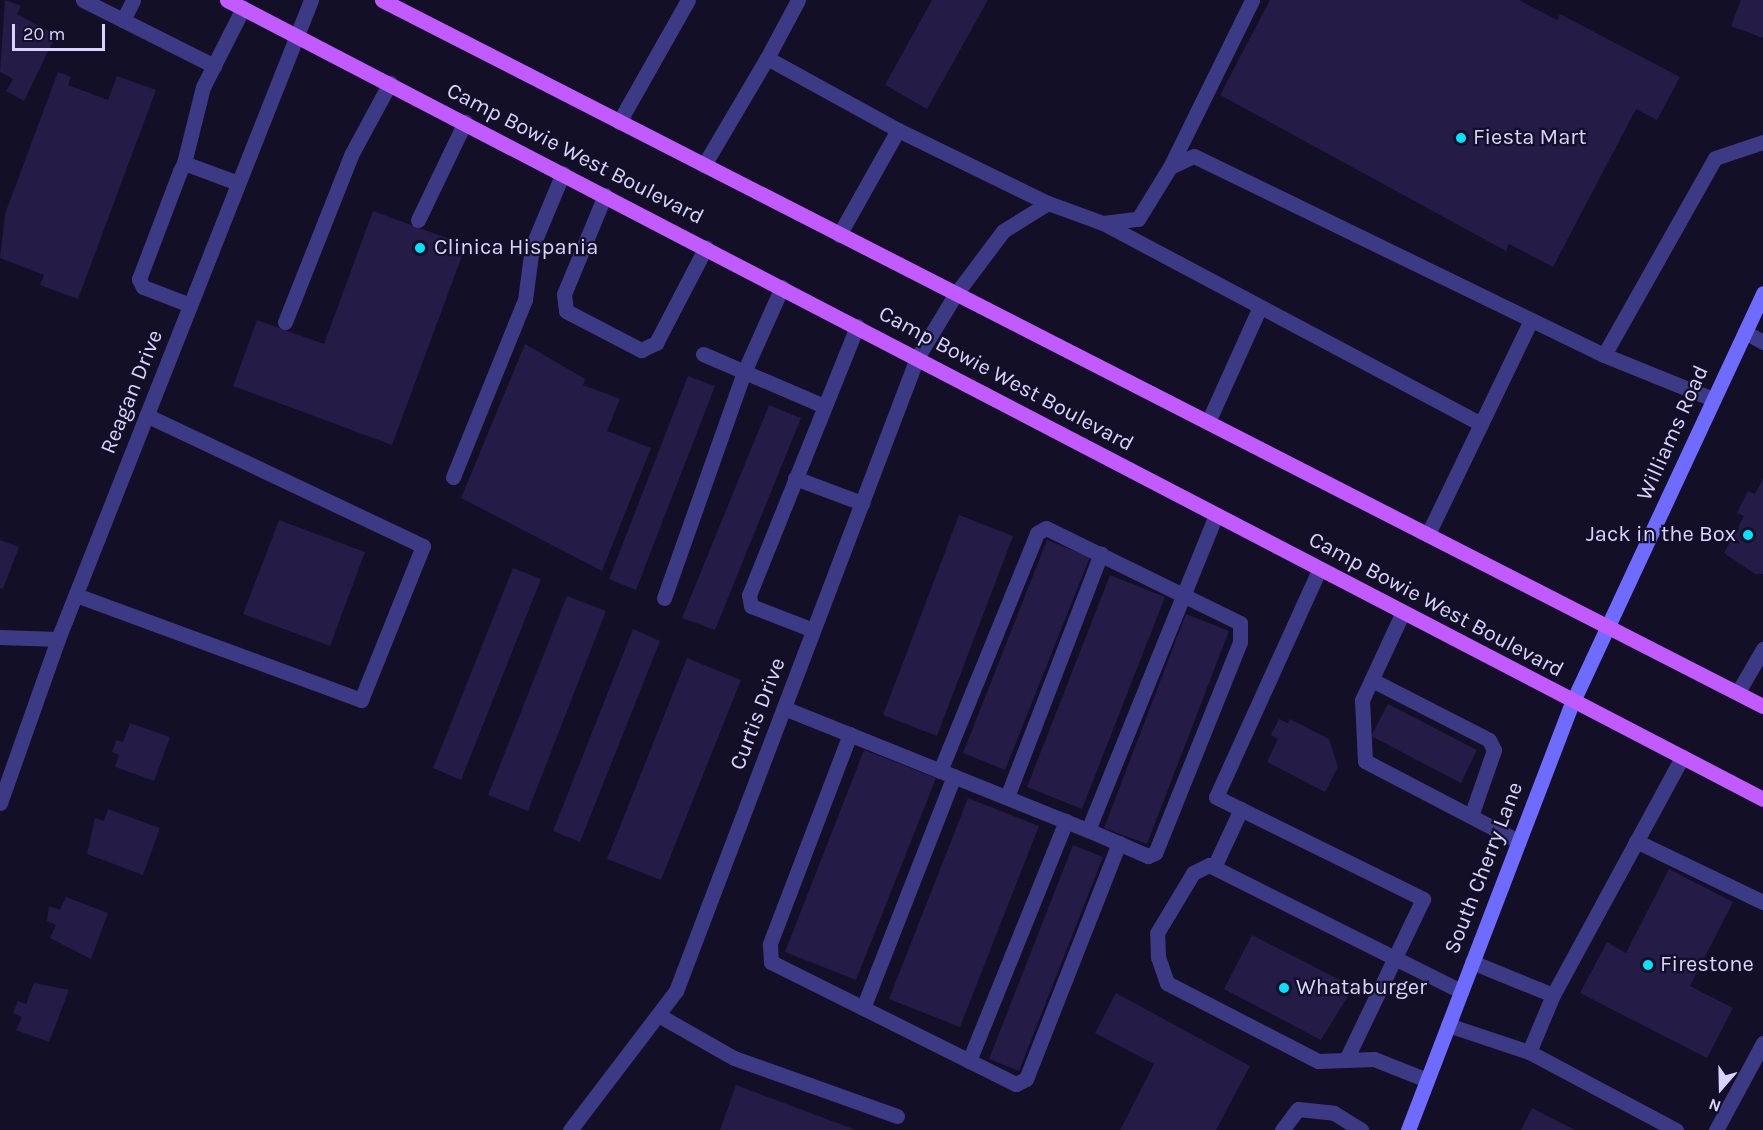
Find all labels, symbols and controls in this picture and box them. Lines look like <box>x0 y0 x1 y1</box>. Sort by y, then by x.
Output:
scale bar <box>15 12 108 50</box>
text: 20 m <box>23 23 65 45</box>
street label: Camp Bowie West Boulevard <box>442 78 708 230</box>
place label: Fiesta Mart <box>1473 125 1587 151</box>
marker: Fiesta Mart <box>1454 131 1468 145</box>
place label: Clinica Hispania <box>434 235 598 261</box>
marker: Clinica Hispania <box>411 239 429 257</box>
street label: Camp Bowie West Boulevard <box>874 300 1138 458</box>
street label: Reagan Drive <box>95 326 169 458</box>
street label: Williams Road <box>1631 361 1715 505</box>
place label: Jack in the Box <box>1586 522 1736 548</box>
street label: Camp Bowie West Boulevard <box>1304 526 1568 684</box>
marker: Jack in the Box <box>1741 528 1755 542</box>
street label: Curtis Drive <box>725 654 791 774</box>
street label: South Cherry Lane <box>1439 778 1529 958</box>
place label: Firestone <box>1660 952 1754 978</box>
marker: Firestone <box>1641 958 1655 972</box>
place label: Whataburger <box>1296 975 1427 1001</box>
marker: Whataburger <box>1277 981 1291 995</box>
north arrow <box>1691 1058 1751 1118</box>
text: N <box>1706 1094 1723 1116</box>

